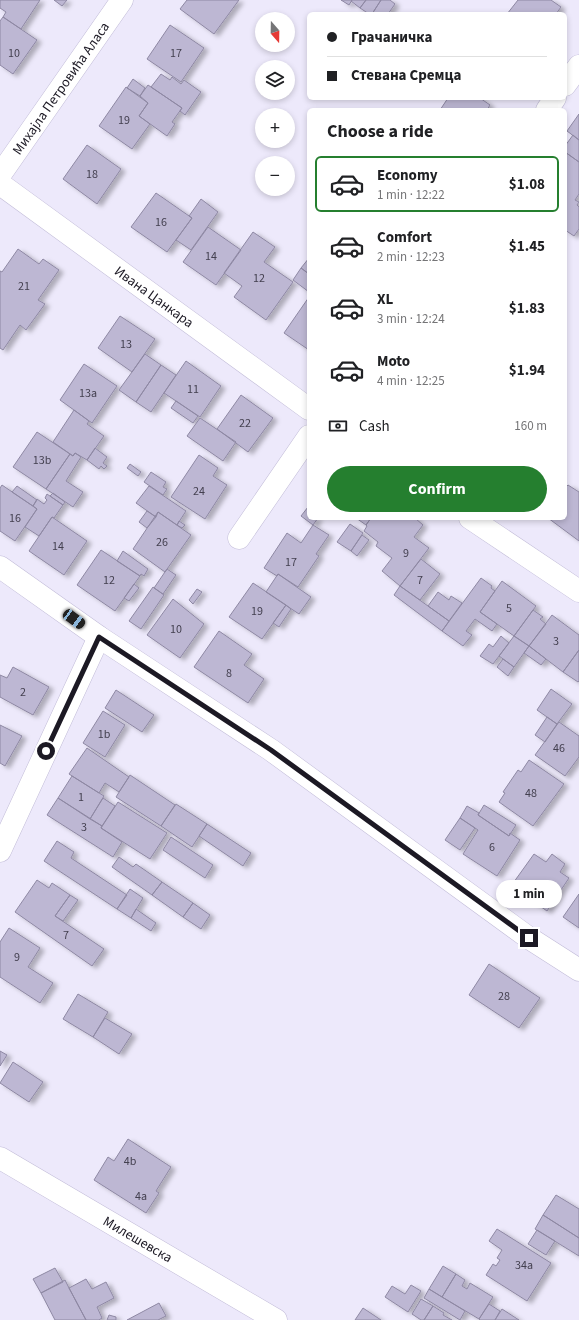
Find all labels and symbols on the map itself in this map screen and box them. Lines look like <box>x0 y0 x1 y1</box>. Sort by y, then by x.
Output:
north arrow <box>255 12 295 52</box>
street label: Михајла Петровића Аласа <box>8 18 115 159</box>
house number: 10 <box>8 45 20 62</box>
house number: 17 <box>170 45 182 62</box>
house number: 19 <box>118 112 130 129</box>
house number: 18 <box>86 166 98 183</box>
house number: 16 <box>155 214 167 231</box>
house number: 14 <box>205 248 217 265</box>
street label: Ивана Цанкара <box>110 262 198 333</box>
house number: 12 <box>253 270 265 287</box>
house number: 21 <box>18 278 30 295</box>
house number: 13 <box>120 336 132 353</box>
house number: 11 <box>187 381 199 398</box>
house number: 13a <box>79 385 97 402</box>
house number: 22 <box>239 415 251 432</box>
house number: 13b <box>33 452 52 469</box>
house number: 24 <box>193 483 205 500</box>
house number: 16 <box>9 510 21 527</box>
house number: 26 <box>156 534 168 551</box>
house number: 14 <box>52 538 64 555</box>
house number: 9 <box>403 545 409 562</box>
house number: 17 <box>285 554 297 571</box>
house number: 12 <box>103 572 115 589</box>
house number: 7 <box>417 572 423 589</box>
house number: 5 <box>506 600 512 617</box>
house number: 19 <box>251 603 263 620</box>
car <box>61 607 87 631</box>
house number: 10 <box>170 621 182 638</box>
house number: 3 <box>553 633 559 650</box>
house number: 8 <box>226 665 232 682</box>
house number: 2 <box>20 684 26 701</box>
house number: 1b <box>98 726 111 743</box>
house number: 46 <box>553 740 565 757</box>
route start <box>37 742 55 760</box>
house number: 48 <box>525 785 537 802</box>
house number: 1 <box>78 789 84 806</box>
house number: 3 <box>81 819 87 836</box>
house number: 6 <box>489 839 495 856</box>
callout: 1 min <box>496 880 562 908</box>
house number: 7 <box>63 927 69 944</box>
route end <box>520 929 538 947</box>
house number: 9 <box>14 949 20 966</box>
house number: 28 <box>498 988 510 1005</box>
house number: 4b <box>124 1153 137 1170</box>
house number: 4a <box>135 1188 147 1205</box>
street label: Милешевска <box>99 1212 176 1268</box>
house number: 34a <box>515 1257 533 1274</box>

